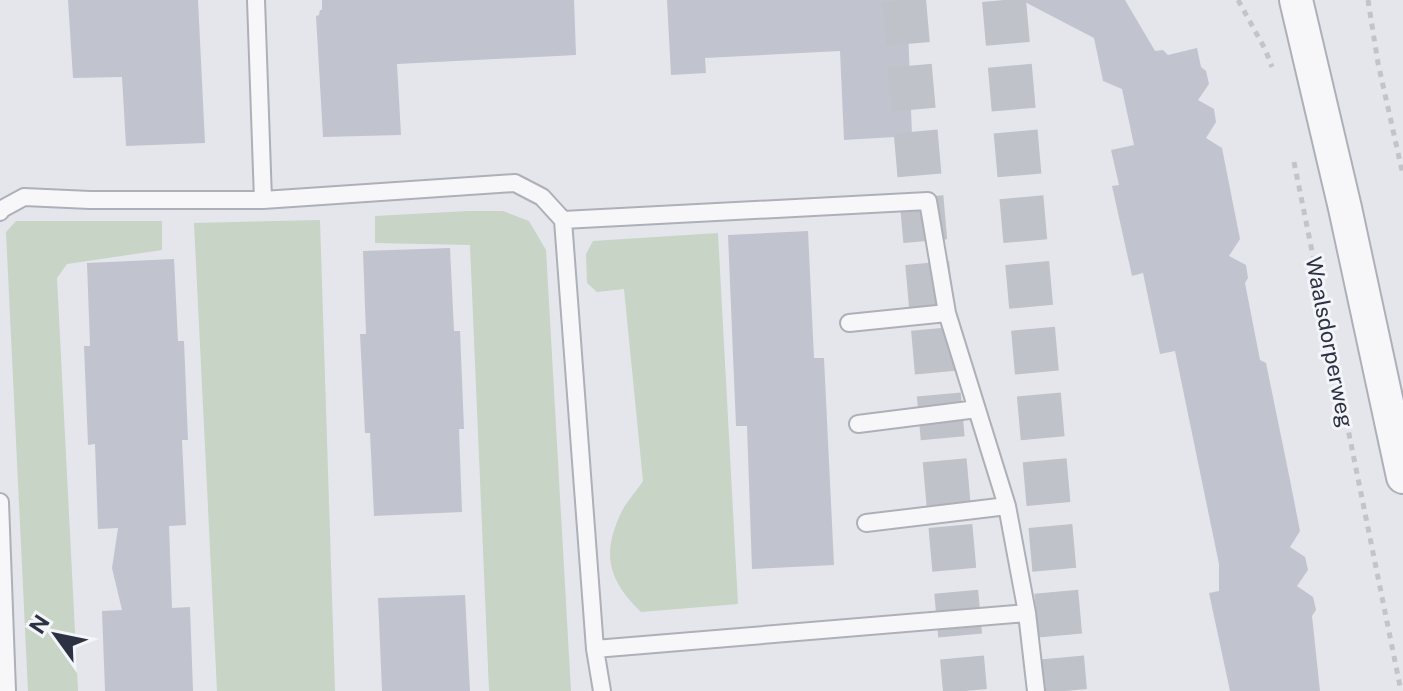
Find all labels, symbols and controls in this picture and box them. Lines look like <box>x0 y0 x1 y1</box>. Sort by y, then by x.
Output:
street label: Waalsdorperweg <box>1301 254 1359 430</box>
north arrow <box>16 595 96 675</box>
text: N <box>24 610 55 638</box>

